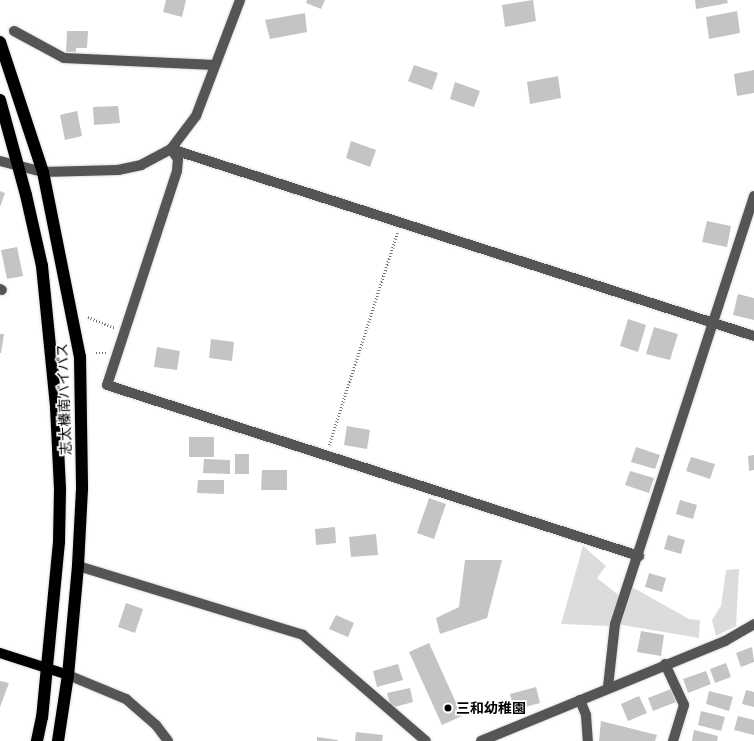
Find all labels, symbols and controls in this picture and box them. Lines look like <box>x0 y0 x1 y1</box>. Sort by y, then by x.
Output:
street label: 志太榛南バイパス <box>54 343 74 455</box>
place label: 三和幼稚園 <box>456 700 526 716</box>
marker: 三和幼稚園 <box>443 703 453 713</box>

